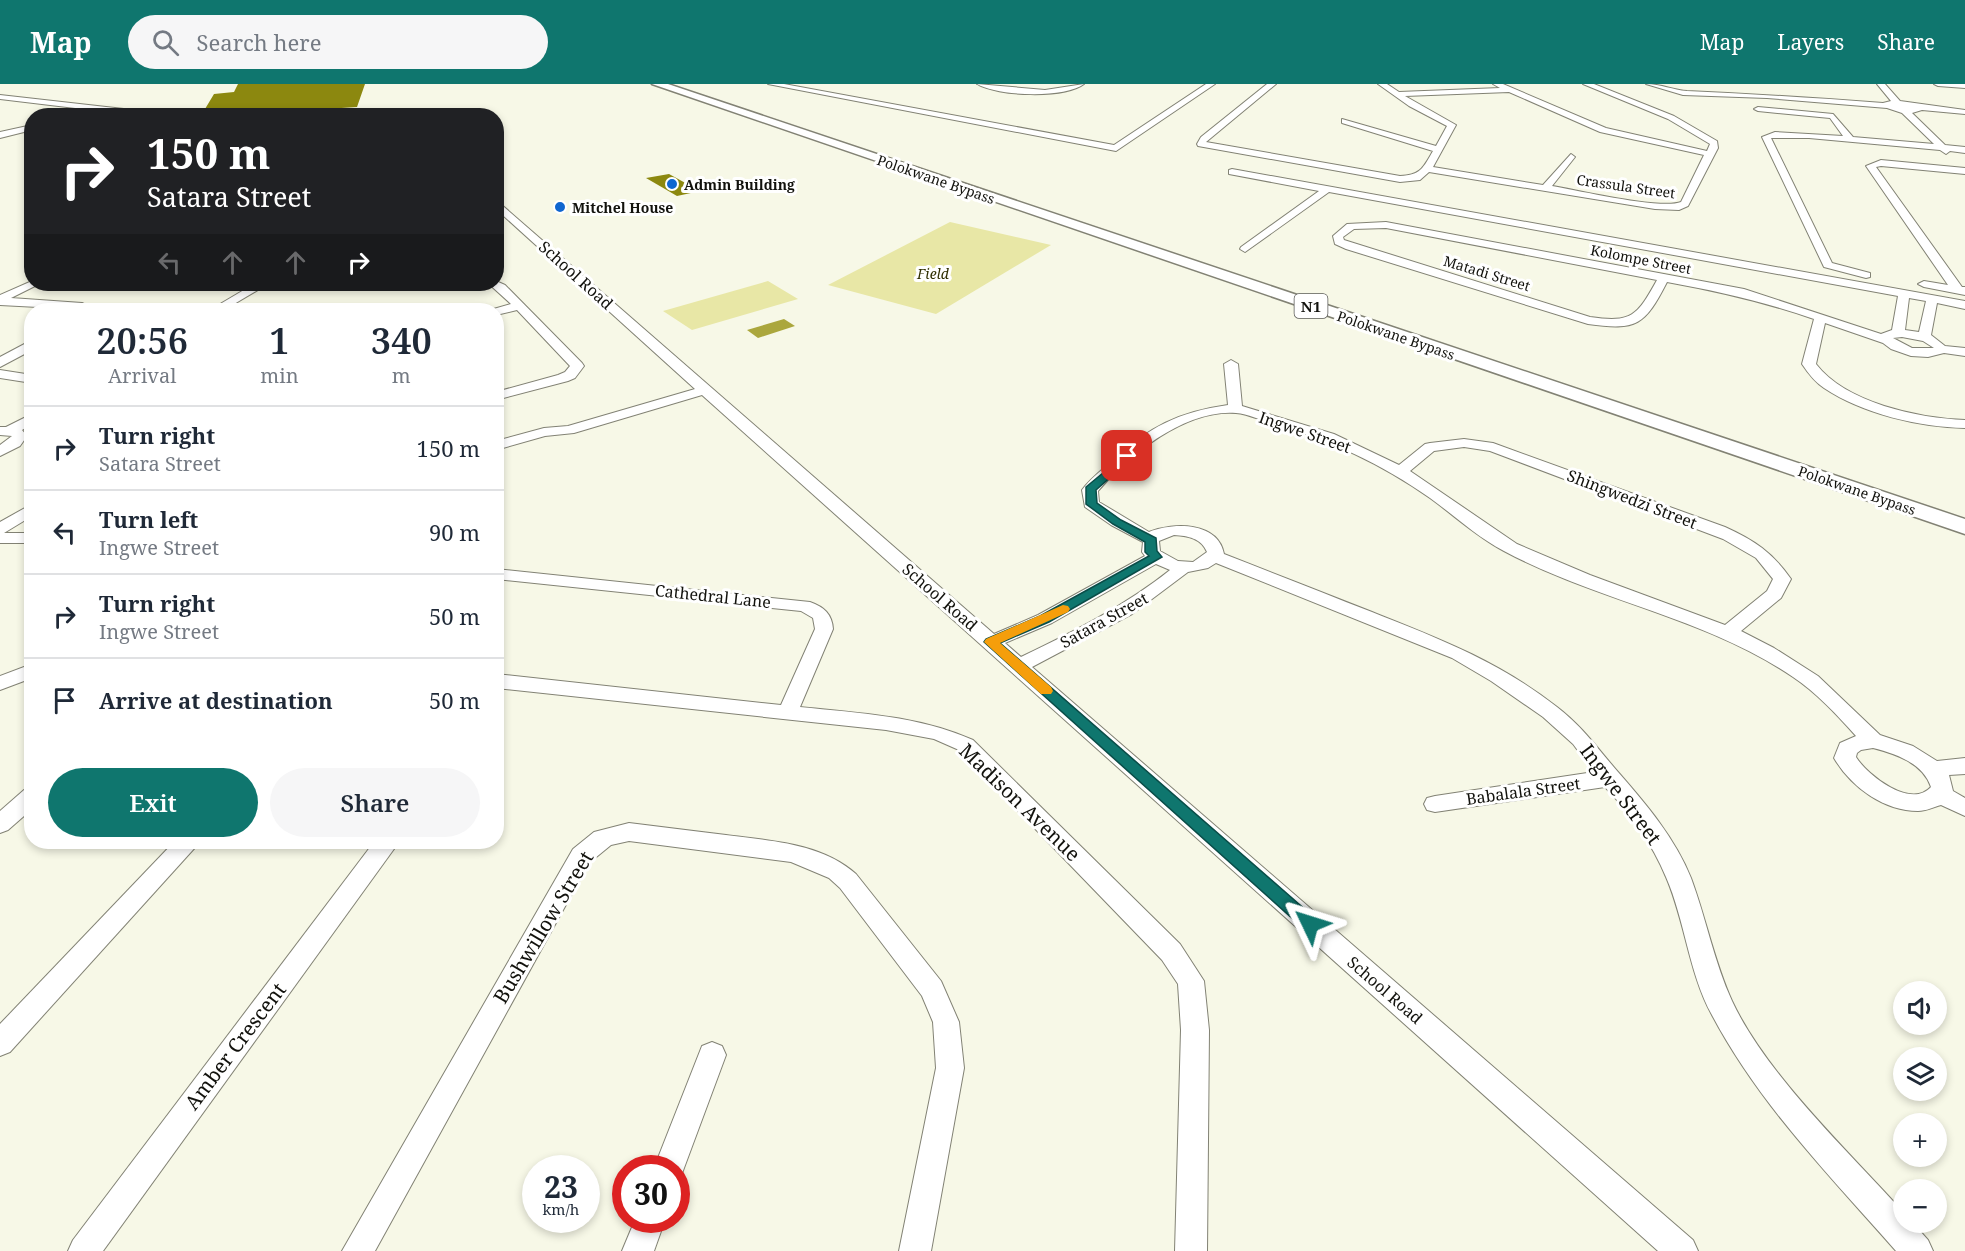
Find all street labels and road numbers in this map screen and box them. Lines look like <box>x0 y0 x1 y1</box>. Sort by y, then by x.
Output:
street label: Polokwane Bypass <box>875 150 997 208</box>
street label: Crassula Street <box>1576 170 1677 202</box>
street label: School Road <box>534 236 618 314</box>
street label: Kolompe Street <box>1589 240 1693 278</box>
street label: Matadi Street <box>1441 251 1533 295</box>
road number: N1 <box>1294 294 1328 318</box>
street label: Polokwane Bypass <box>1335 306 1457 364</box>
street label: Ingwe Street <box>1256 406 1354 458</box>
street label: Polokwane Bypass <box>1796 461 1918 519</box>
street label: Shingwedzi Street <box>1564 464 1700 534</box>
street label: School Road <box>898 558 982 636</box>
street label: Cathedral Lane <box>654 579 772 613</box>
street label: Satara Street <box>1056 587 1152 653</box>
street label: Madison Avenue <box>953 737 1087 867</box>
street label: Ingwe Street <box>1574 738 1668 850</box>
street label: Babalala Street <box>1465 772 1582 810</box>
street label: Bushwillow Street <box>487 846 599 1008</box>
street label: School Road <box>1343 951 1427 1029</box>
street label: Amber Crescent <box>178 977 292 1115</box>

